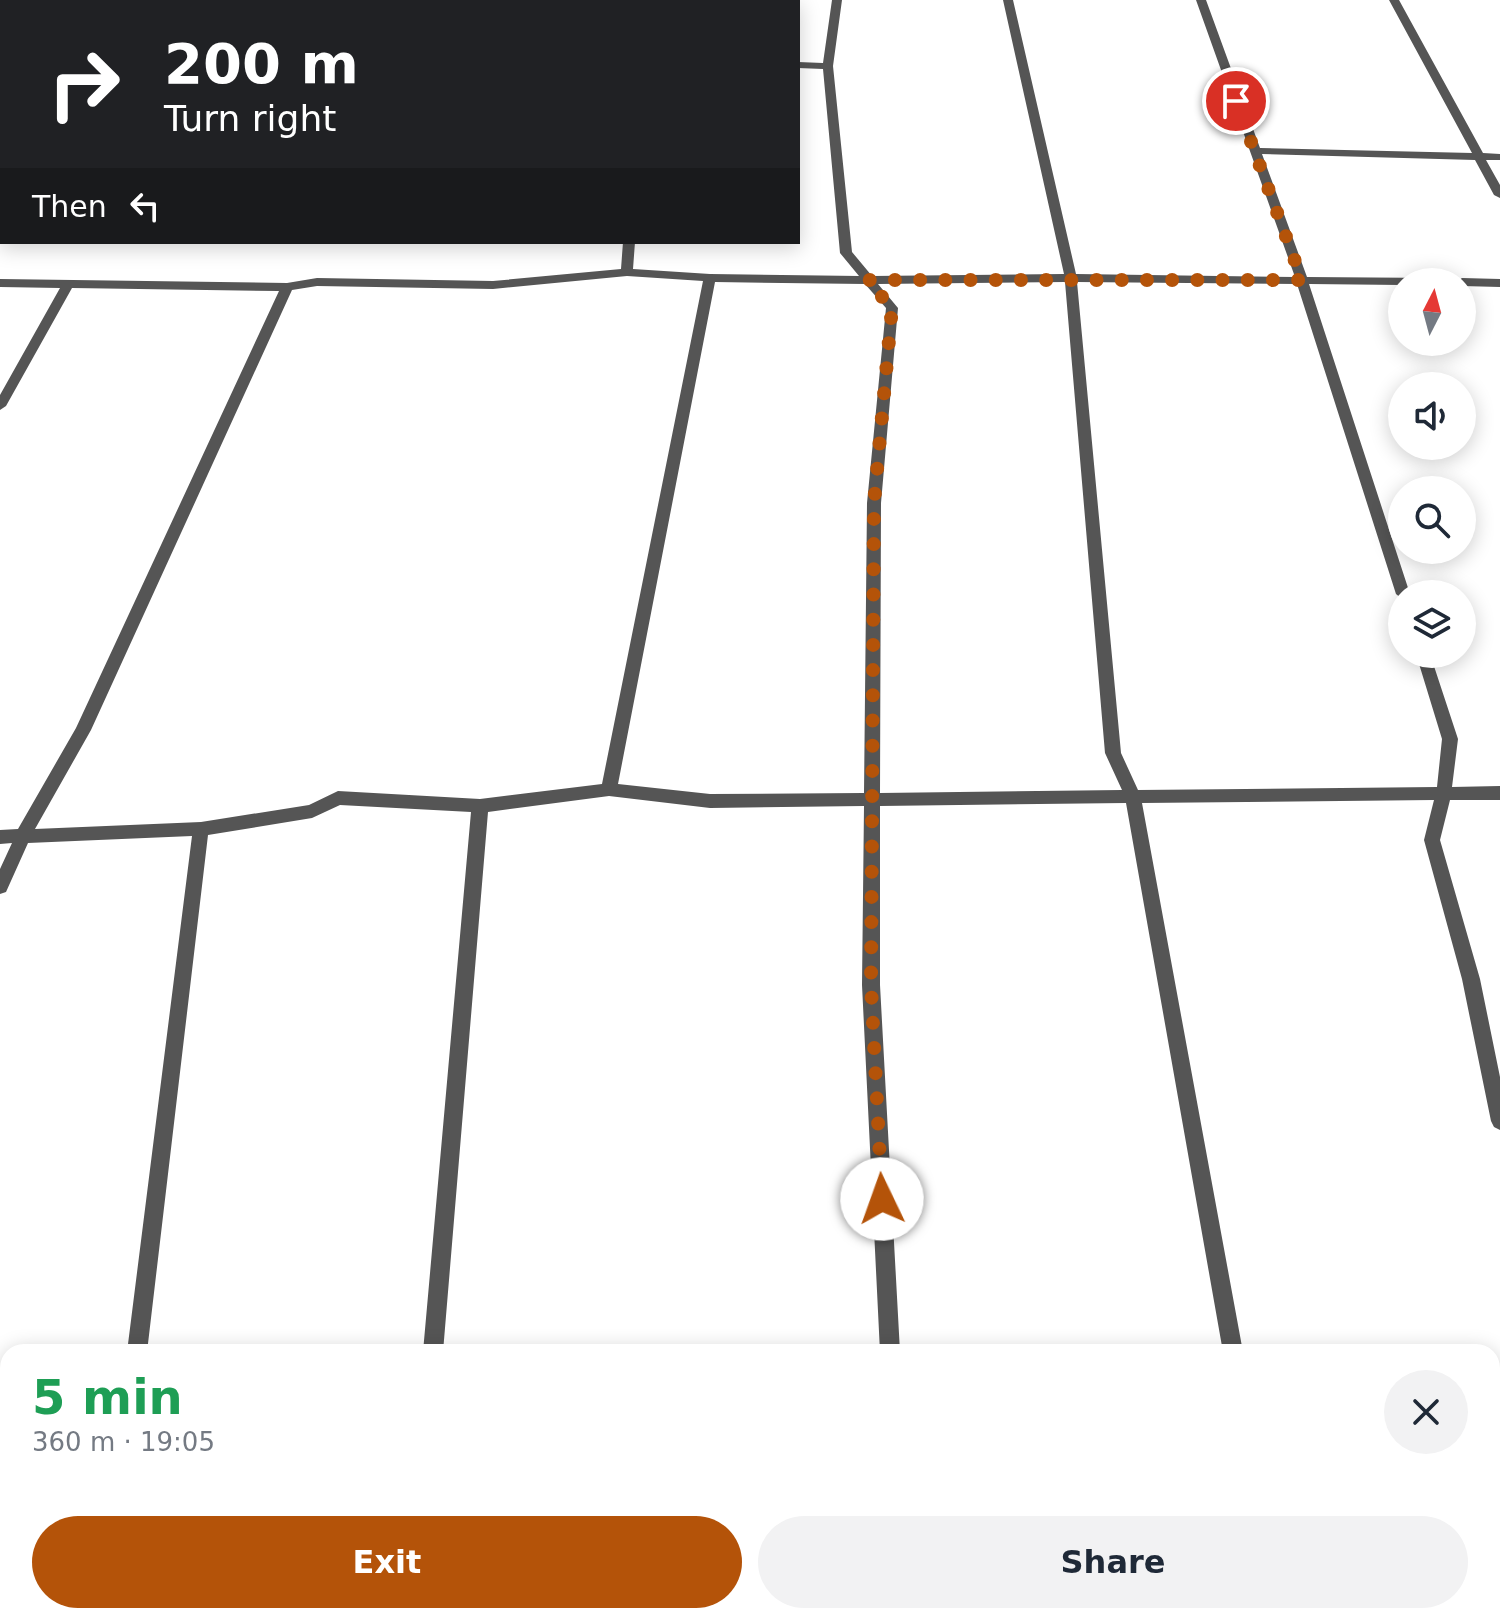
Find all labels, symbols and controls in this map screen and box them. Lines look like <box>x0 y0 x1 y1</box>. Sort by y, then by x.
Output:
text: 200 m <box>164 31 359 96</box>
icon: right <box>32 32 136 136</box>
pin <box>1202 67 1270 135</box>
icon: arrive <box>1214 79 1258 123</box>
text: Turn right <box>164 98 336 139</box>
icon: left <box>123 184 167 228</box>
text: Then <box>32 189 107 224</box>
north arrow <box>1388 268 1476 356</box>
map controls <box>1388 268 1476 668</box>
button: sound <box>1388 372 1476 460</box>
button: search <box>1388 476 1476 564</box>
button: layers <box>1388 580 1476 668</box>
position arrow <box>840 1157 924 1241</box>
text: 5 min <box>32 1369 183 1425</box>
button: close <box>1384 1370 1468 1454</box>
text: 360 m · 19:05 <box>32 1427 215 1457</box>
button: Exit <box>32 1516 742 1608</box>
button: Share <box>758 1516 1468 1608</box>

